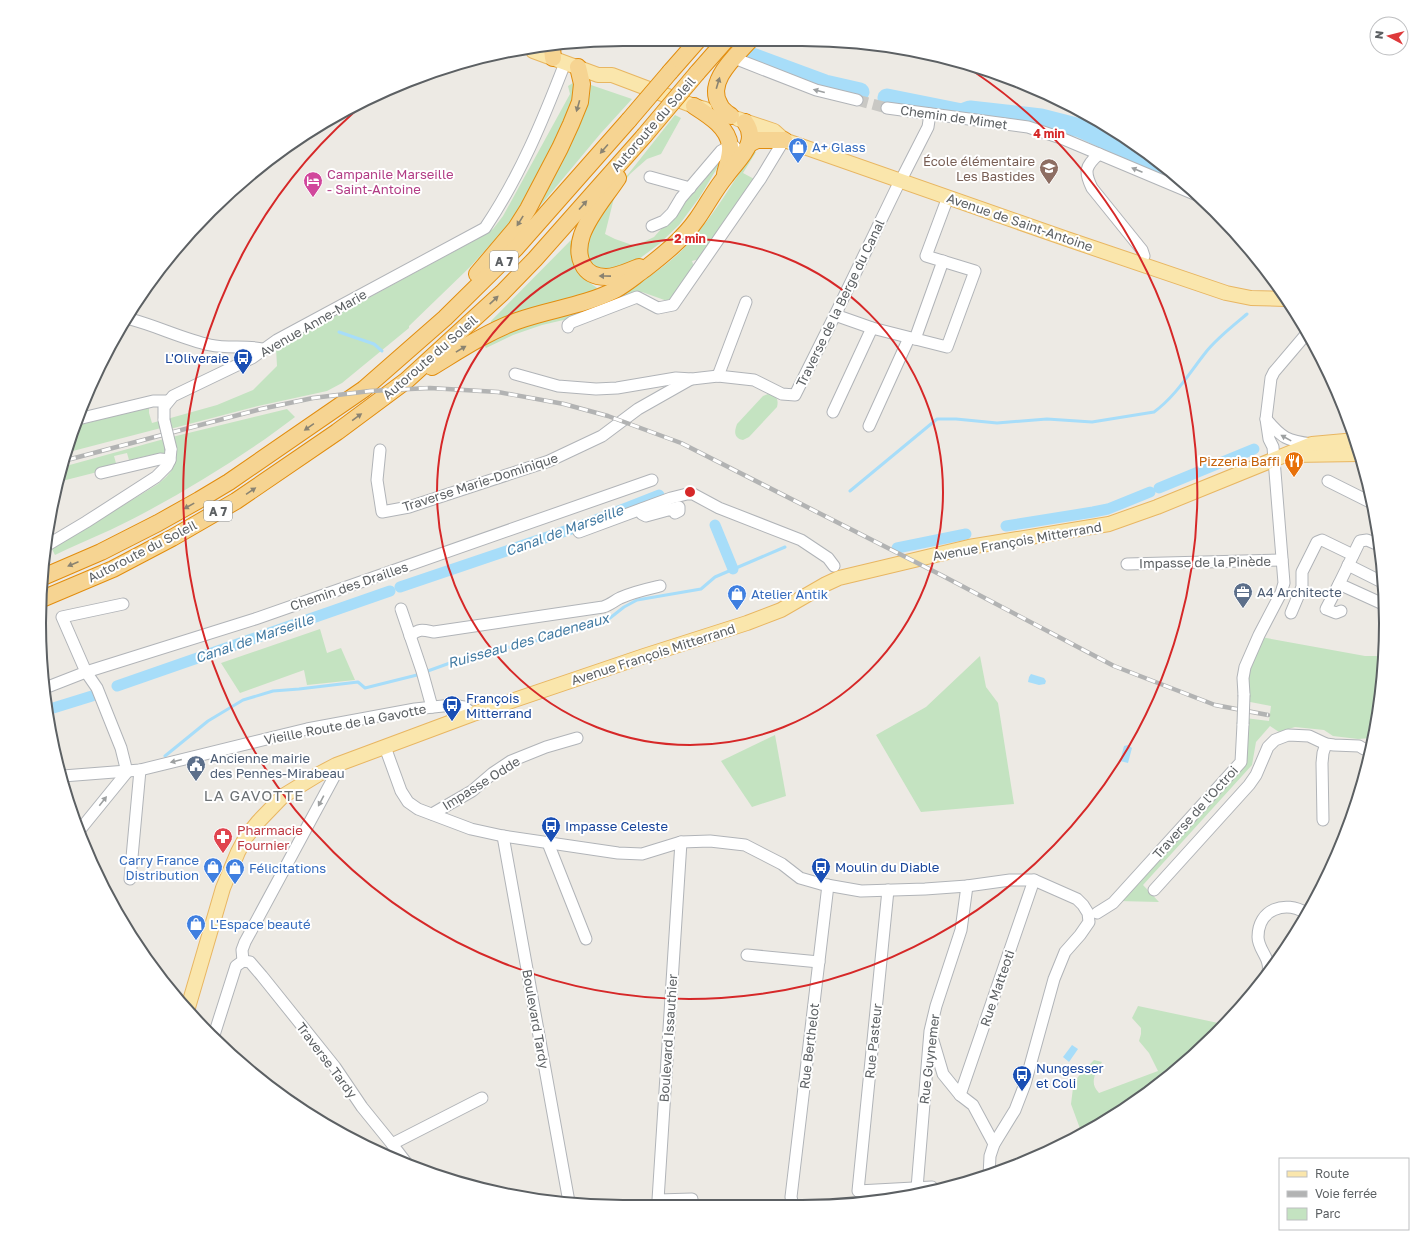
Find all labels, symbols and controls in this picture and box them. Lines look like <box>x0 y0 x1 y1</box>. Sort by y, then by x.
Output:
north arrow <box>1369 16 1409 56</box>
text: N <box>1372 30 1386 40</box>
street label: Autoroute du Soleil <box>607 73 699 175</box>
one-way arrow <box>715 77 721 89</box>
one-way arrow <box>813 88 825 94</box>
one-way arrow <box>575 100 581 112</box>
street label: Chemin de Mimet <box>899 102 1009 132</box>
text: 4 min <box>1033 126 1065 141</box>
shop icon: A+ Glass <box>787 136 809 164</box>
place label: A+ Glass <box>812 139 866 155</box>
one-way arrow <box>599 144 608 154</box>
place label: École élémentaire Les Bastides <box>923 153 1035 184</box>
school or university icon: École élémentaire Les Bastides <box>1038 157 1060 185</box>
place label: Campanile Marseille - Saint-Antoine <box>327 166 454 197</box>
one-way arrow <box>1132 167 1143 173</box>
hotel icon: Campanile Marseille - Saint-Antoine <box>302 170 324 198</box>
street label: Avenue de Saint-Antoine <box>945 189 1095 255</box>
one-way arrow <box>578 200 587 210</box>
one-way arrow <box>516 216 524 226</box>
street label: Traverse de la Berge du Canal <box>792 217 888 389</box>
text: 2 min <box>674 231 706 246</box>
road number: A 7 <box>490 251 518 271</box>
one-way arrow <box>598 273 611 279</box>
street label: Avenue Anne-Marie <box>257 286 369 360</box>
one-way arrow <box>489 295 499 305</box>
street label: Autoroute du Soleil <box>379 311 481 403</box>
one-way arrow <box>455 346 467 353</box>
bus stop icon: L'Oliveraie <box>232 347 254 375</box>
place label: L'Oliveraie <box>165 350 229 366</box>
one-way arrow <box>352 413 363 421</box>
one-way arrow <box>304 423 314 431</box>
one-way arrow <box>1280 434 1292 441</box>
street label: Traverse Marie-Dominique <box>400 449 560 515</box>
restaurant icon: Pizzeria Baffi <box>1283 450 1305 478</box>
place label: Pizzeria Baffi <box>1199 453 1280 469</box>
centre of rings <box>683 485 697 499</box>
one-way arrow <box>245 487 256 495</box>
road number: A 7 <box>204 501 232 521</box>
water label: Canal de Marseille <box>503 501 626 559</box>
one-way arrow <box>183 502 195 509</box>
street label: Autoroute du Soleil <box>85 517 199 585</box>
street label: Avenue François Mitterrand <box>931 518 1103 564</box>
street label: Impasse de la Pinède <box>1139 553 1271 571</box>
street label: Chemin des Drailles <box>288 558 410 614</box>
one-way arrow <box>67 561 78 567</box>
office icon: A4 Architecte <box>1232 581 1254 609</box>
shop icon: Atelier Antik <box>726 583 748 611</box>
place label: A4 Architecte <box>1257 584 1342 600</box>
place label: Atelier Antik <box>751 586 829 602</box>
water label: Ruisseau des Cadeneaux <box>445 608 613 671</box>
water label: Canal de Marseille <box>193 610 316 666</box>
street label: Avenue François Mitterrand <box>569 620 737 688</box>
place label: François Mitterrand <box>466 690 532 721</box>
bus stop icon: François Mitterrand <box>441 694 463 722</box>
street label: Vieille Route de la Gavotte <box>262 700 428 748</box>
place label: Ancienne mairie des Pennes-Mirabeau <box>210 750 345 781</box>
street label: Impasse Odde <box>439 753 523 813</box>
public building icon: Ancienne mairie des Pennes-Mirabeau <box>185 754 207 782</box>
one-way arrow <box>170 758 182 764</box>
street label: Traverse de l'Octroi <box>1149 762 1241 862</box>
district label: LA GAVOTTE <box>204 786 304 804</box>
one-way arrow <box>318 795 325 806</box>
one-way arrow <box>99 796 107 807</box>
bus stop icon: Impasse Celeste <box>540 815 562 843</box>
place label: Impasse Celeste <box>565 818 668 834</box>
place label: Pharmacie Fournier <box>237 822 303 853</box>
pharmacy icon: Pharmacie Fournier <box>212 826 234 854</box>
place label: Carry France Distribution <box>119 852 199 883</box>
shop icon: Carry France Distribution <box>202 856 224 884</box>
bus stop icon: Moulin du Diable <box>810 856 832 884</box>
shop icon: Félicitations <box>224 857 246 885</box>
place label: Moulin du Diable <box>835 859 939 875</box>
place label: Félicitations <box>249 860 326 876</box>
shop icon: L'Espace beauté <box>185 913 207 941</box>
place label: L'Espace beauté <box>210 916 311 932</box>
street label: Rue Matteoti <box>976 948 1018 1028</box>
street label: Boulevard Tardy <box>519 968 553 1071</box>
street label: Boulevard Issauthier <box>656 973 680 1103</box>
street label: Rue Berthelot <box>796 1002 822 1090</box>
street label: Rue Pasteur <box>861 1003 885 1079</box>
street label: Rue Guynemer <box>916 1013 942 1105</box>
street label: Traverse Tardy <box>293 1019 361 1102</box>
place label: Nungesser et Coli <box>1036 1060 1104 1091</box>
bus stop icon: Nungesser et Coli <box>1011 1064 1033 1092</box>
legend <box>1279 1158 1409 1230</box>
text: Route <box>1315 1166 1349 1181</box>
text: Voie ferrée <box>1315 1186 1377 1201</box>
text: Parc <box>1315 1206 1341 1221</box>

